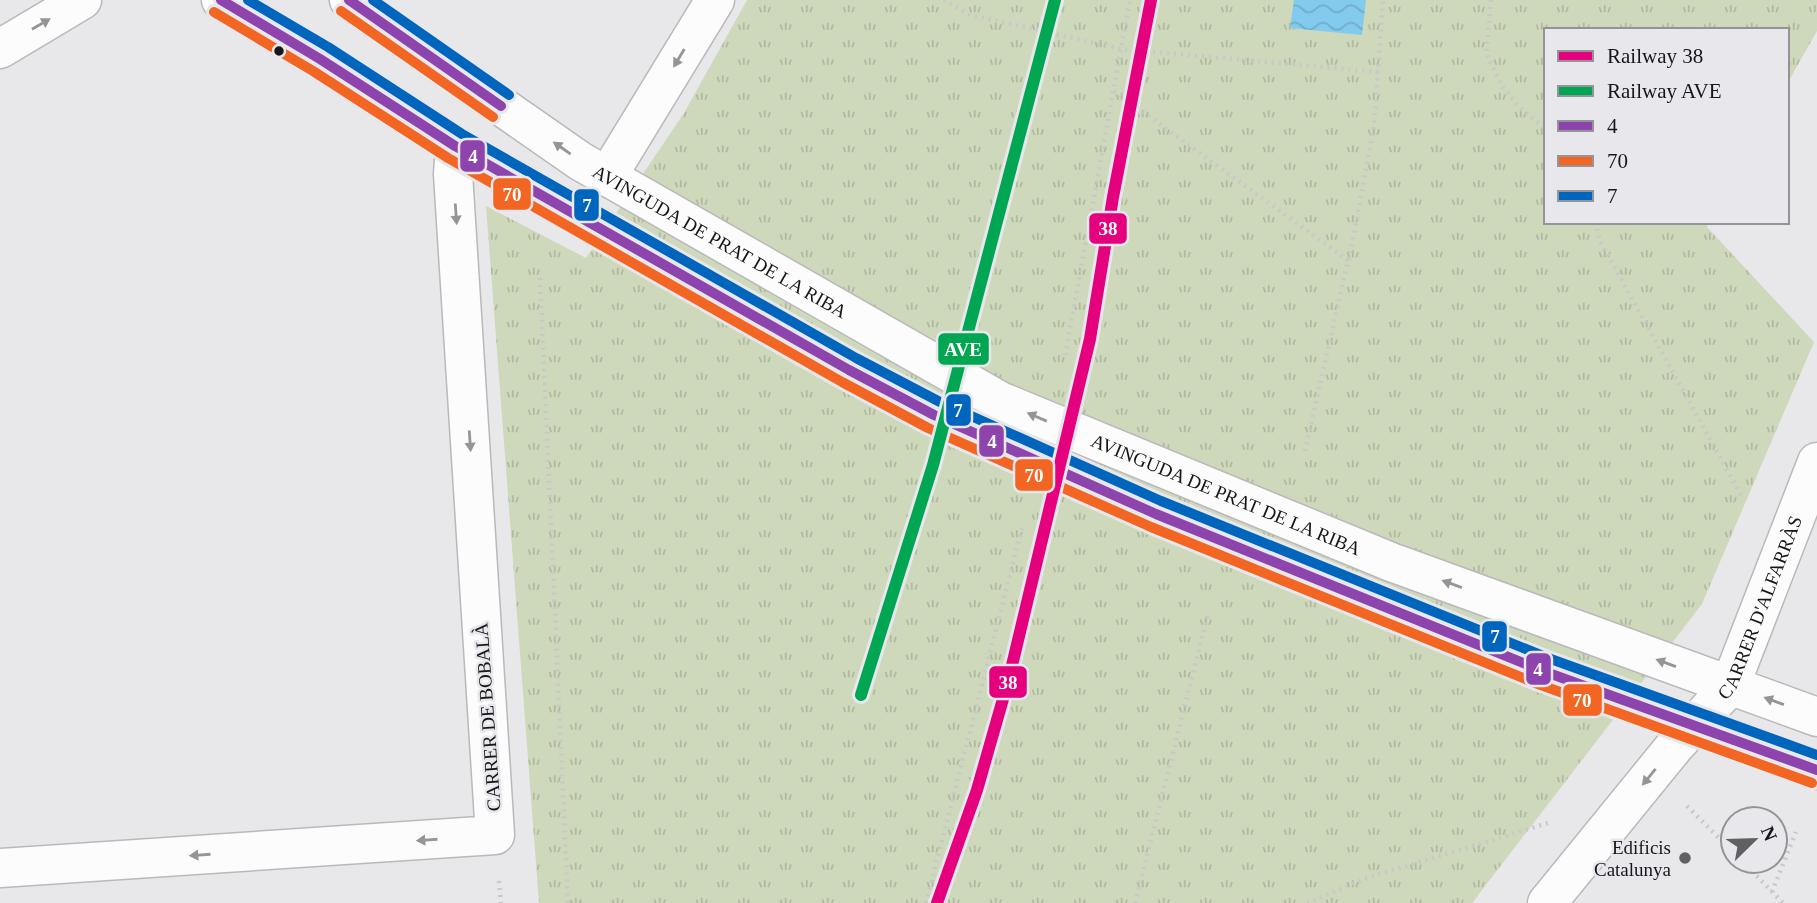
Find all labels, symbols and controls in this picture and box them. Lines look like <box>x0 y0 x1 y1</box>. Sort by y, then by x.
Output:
one-way arrow <box>32 18 51 31</box>
legend <box>1544 28 1789 224</box>
unlabelled marker <box>272 44 286 58</box>
text: Railway 38 <box>1607 44 1703 68</box>
one-way arrow <box>673 49 685 68</box>
text: Railway AVE <box>1607 79 1722 103</box>
text: 4 <box>1607 114 1618 138</box>
line badge: 4 <box>459 139 486 173</box>
one-way arrow <box>553 141 571 155</box>
text: 4 <box>468 146 478 167</box>
text: 70 <box>1607 149 1628 173</box>
street label: AVINGUDA DE PRAT DE LA RIBA <box>589 161 851 323</box>
line badge: 70 <box>492 177 532 211</box>
text: 70 <box>503 184 522 205</box>
text: 7 <box>1607 184 1618 208</box>
line badge: 7 <box>573 188 600 222</box>
text: 7 <box>582 195 592 216</box>
one-way arrow <box>451 203 462 225</box>
line badge: 38 <box>1088 212 1128 245</box>
text: 38 <box>1099 218 1118 239</box>
line badge: AVE <box>937 332 990 366</box>
text: AVE <box>944 339 982 360</box>
line badge: 7 <box>945 393 972 427</box>
text: 7 <box>953 400 963 421</box>
one-way arrow <box>1026 411 1047 422</box>
line badge: 4 <box>978 424 1005 458</box>
one-way arrow <box>465 430 476 452</box>
street label: AVINGUDA DE PRAT DE LA RIBA <box>1088 430 1364 560</box>
text: 4 <box>987 431 997 452</box>
line badge: 70 <box>1014 458 1054 492</box>
text: 70 <box>1025 465 1044 486</box>
street label: CARRER D'ALFARRÀS <box>1713 513 1806 704</box>
one-way arrow <box>1442 579 1463 590</box>
line badge: 7 <box>1481 620 1508 653</box>
street label: CARRER DE BOBALÀ <box>470 622 505 812</box>
text: 7 <box>1490 626 1500 647</box>
line badge: 4 <box>1525 652 1552 686</box>
one-way arrow <box>1655 657 1676 668</box>
text: 4 <box>1533 659 1543 680</box>
line badge: 38 <box>988 665 1028 699</box>
text: 38 <box>999 672 1018 693</box>
line badge: 70 <box>1562 683 1603 717</box>
text: 70 <box>1573 690 1592 711</box>
one-way arrow <box>1763 696 1784 707</box>
one-way arrow <box>1642 767 1657 785</box>
north arrow <box>1719 805 1789 875</box>
text: N <box>1757 823 1782 844</box>
one-way arrow <box>416 834 438 845</box>
place label: Edificis Catalunya <box>1594 837 1672 880</box>
one-way arrow <box>189 850 211 861</box>
marker: Edificis Catalunya <box>1677 850 1693 866</box>

